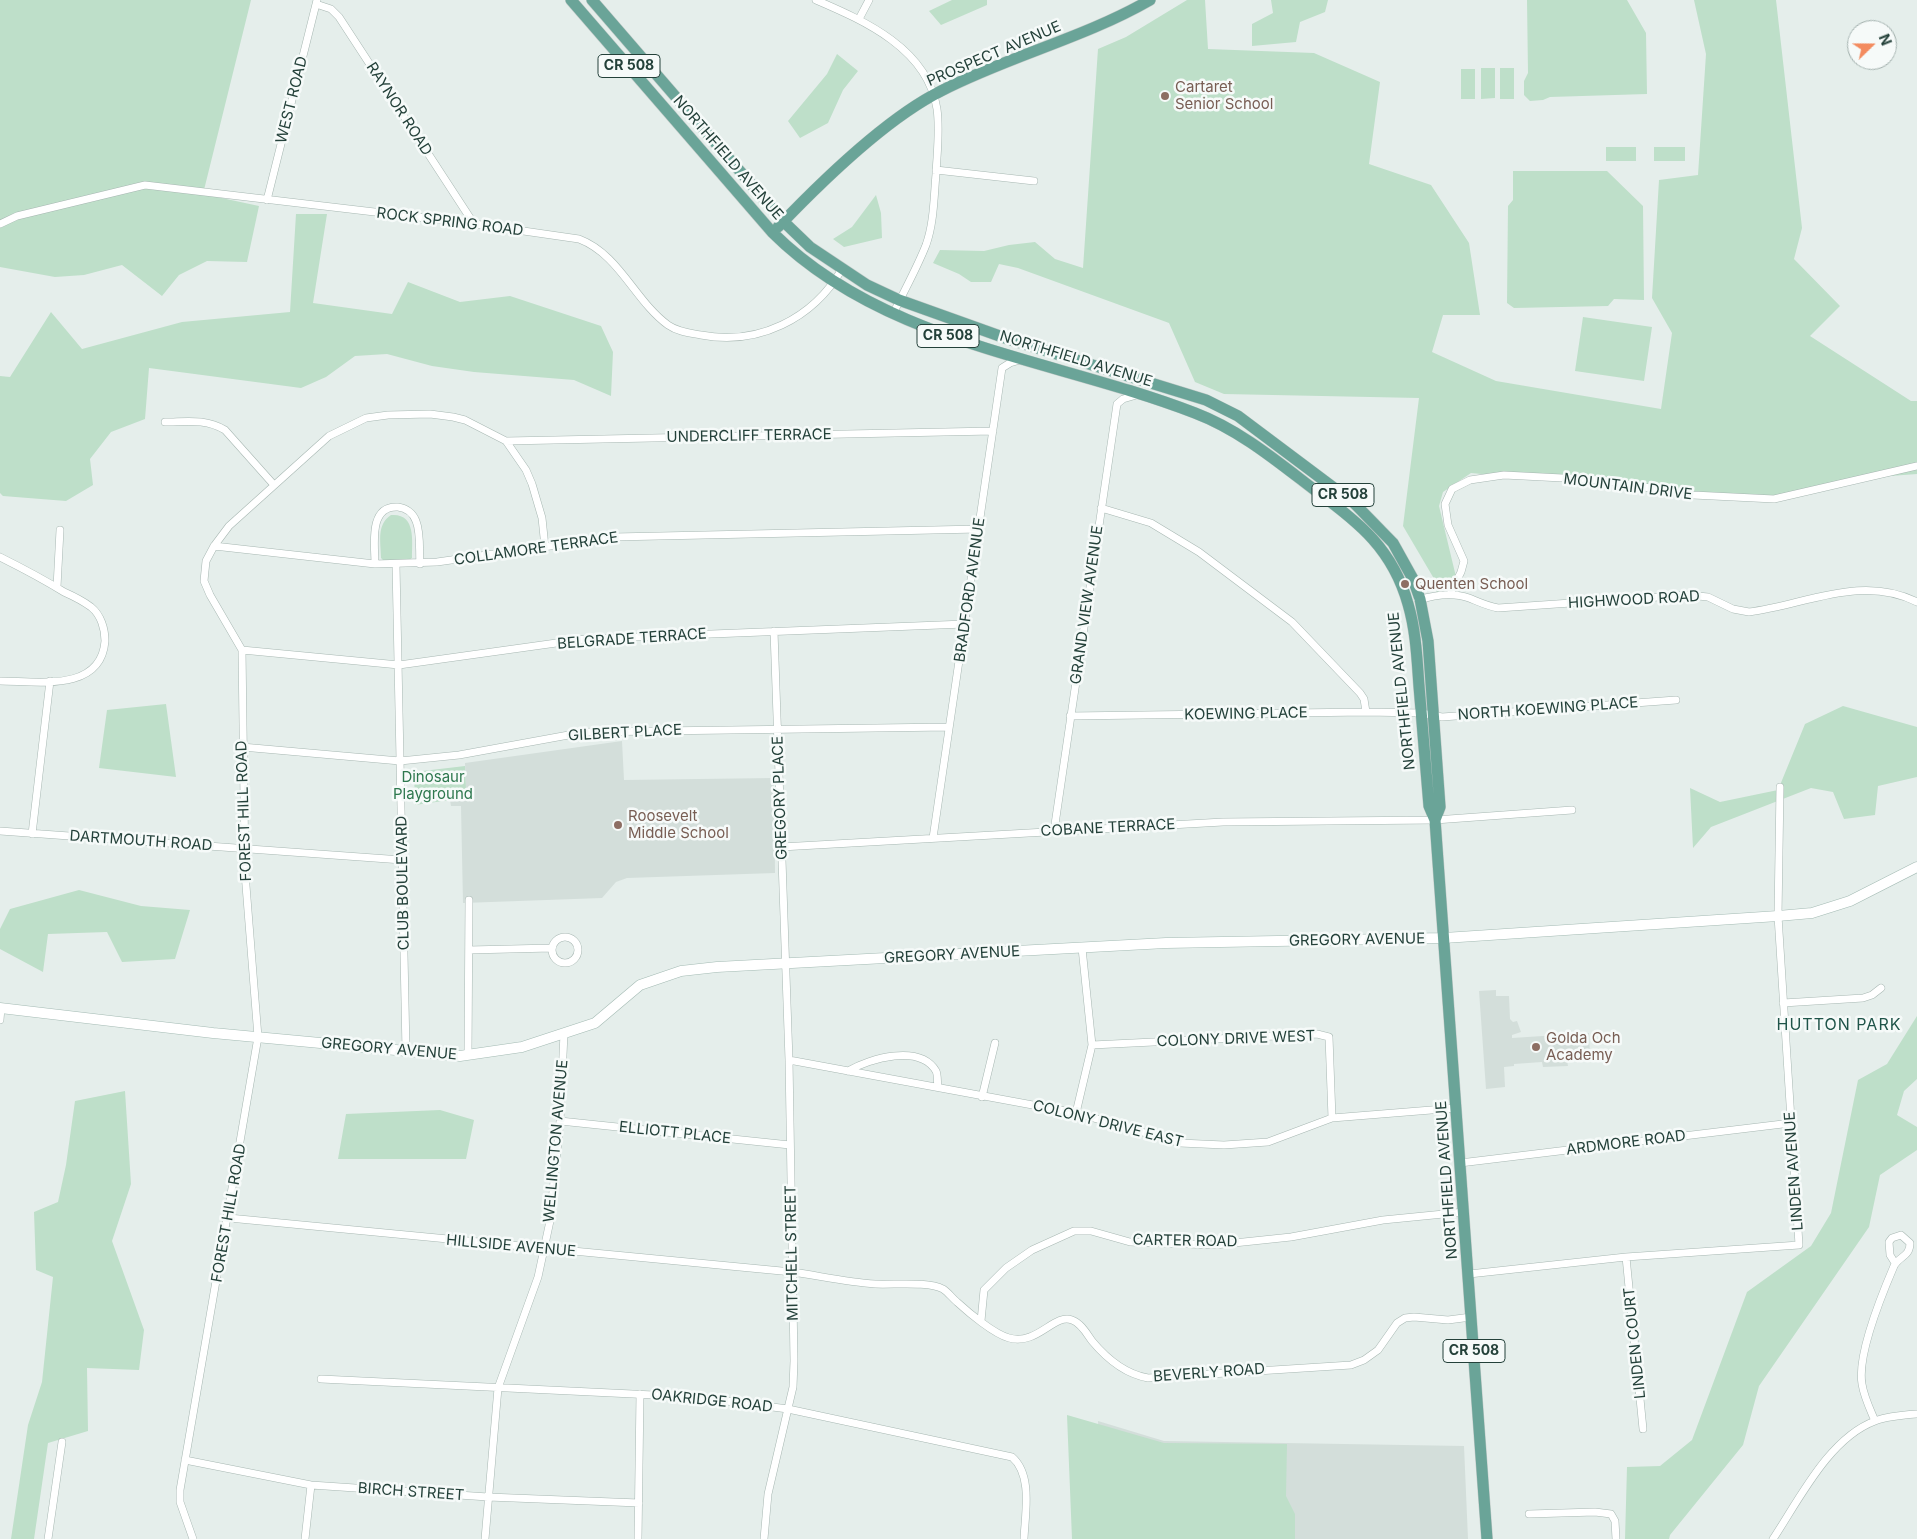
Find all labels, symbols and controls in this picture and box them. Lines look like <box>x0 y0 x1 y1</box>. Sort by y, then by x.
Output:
street label: PROSPECT AVENUE <box>924 18 1064 90</box>
north arrow <box>1847 20 1897 70</box>
text: N <box>1876 31 1895 48</box>
road number: CR 508 <box>598 54 660 78</box>
street label: WEST ROAD <box>272 55 312 145</box>
street label: RAYNOR ROAD <box>362 59 436 159</box>
place label: Cartaret Senior School <box>1175 78 1273 113</box>
marker: Cartaret Senior School <box>1159 90 1171 102</box>
street label: NORTHFIELD AVENUE <box>669 92 787 224</box>
street label: ROCK SPRING ROAD <box>376 204 524 240</box>
road number: CR 508 <box>917 324 979 348</box>
street label: NORTHFIELD AVENUE <box>997 327 1155 391</box>
street label: UNDERCLIFF TERRACE <box>666 426 832 446</box>
street label: MOUNTAIN DRIVE <box>1563 470 1693 504</box>
road number: CR 508 <box>1312 484 1374 506</box>
street label: BRADFORD AVENUE <box>951 517 989 663</box>
street label: GRAND VIEW AVENUE <box>1067 524 1107 686</box>
street label: COLLAMORE TERRACE <box>453 529 619 569</box>
place label: Quenten School <box>1415 575 1528 593</box>
marker: Quenten School <box>1399 578 1411 590</box>
street label: HIGHWOOD ROAD <box>1568 588 1700 612</box>
street label: NORTHFIELD AVENUE <box>1385 611 1419 771</box>
street label: BELGRADE TERRACE <box>557 625 707 653</box>
street label: NORTH KOEWING PLACE <box>1457 694 1639 724</box>
street label: KOEWING PLACE <box>1184 704 1308 724</box>
street label: GILBERT PLACE <box>568 721 682 745</box>
street label: GREGORY PLACE <box>769 736 791 860</box>
street label: FOREST HILL ROAD <box>233 740 255 882</box>
park label: Dinosaur Playground <box>393 768 473 803</box>
place label: Roosevelt Middle School <box>628 807 729 842</box>
street label: CLUB BOULEVARD <box>393 815 413 951</box>
street label: COBANE TERRACE <box>1040 815 1176 841</box>
marker: Roosevelt Middle School <box>612 819 624 831</box>
street label: DARTMOUTH ROAD <box>69 827 213 855</box>
street label: GREGORY AVENUE <box>1289 930 1425 950</box>
street label: GREGORY AVENUE <box>883 942 1021 968</box>
district label: HUTTON PARK <box>1775 1015 1903 1035</box>
street label: COLONY DRIVE WEST <box>1156 1027 1316 1051</box>
place label: Golda Och Academy <box>1546 1029 1621 1064</box>
street label: GREGORY AVENUE <box>320 1034 458 1064</box>
marker: Golda Och Academy <box>1530 1041 1542 1053</box>
street label: WELLINGTON AVENUE <box>540 1059 572 1223</box>
street label: COLONY DRIVE EAST <box>1031 1097 1185 1151</box>
street label: NORTHFIELD AVENUE <box>1432 1100 1462 1260</box>
street label: LINDEN AVENUE <box>1781 1111 1807 1231</box>
street label: ELLIOTT PLACE <box>618 1118 732 1148</box>
street label: ARDMORE ROAD <box>1565 1127 1687 1159</box>
street label: FOREST HILL ROAD <box>208 1142 250 1284</box>
street label: MITCHELL STREET <box>782 1185 802 1321</box>
street label: HILLSIDE AVENUE <box>445 1231 577 1261</box>
street label: CARTER ROAD <box>1132 1231 1238 1251</box>
street label: LINDEN COURT <box>1620 1286 1650 1400</box>
road number: CR 508 <box>1443 1340 1505 1362</box>
street label: BEVERLY ROAD <box>1153 1360 1265 1386</box>
street label: OAKRIDGE ROAD <box>650 1386 774 1416</box>
street label: BIRCH STREET <box>357 1479 465 1505</box>

